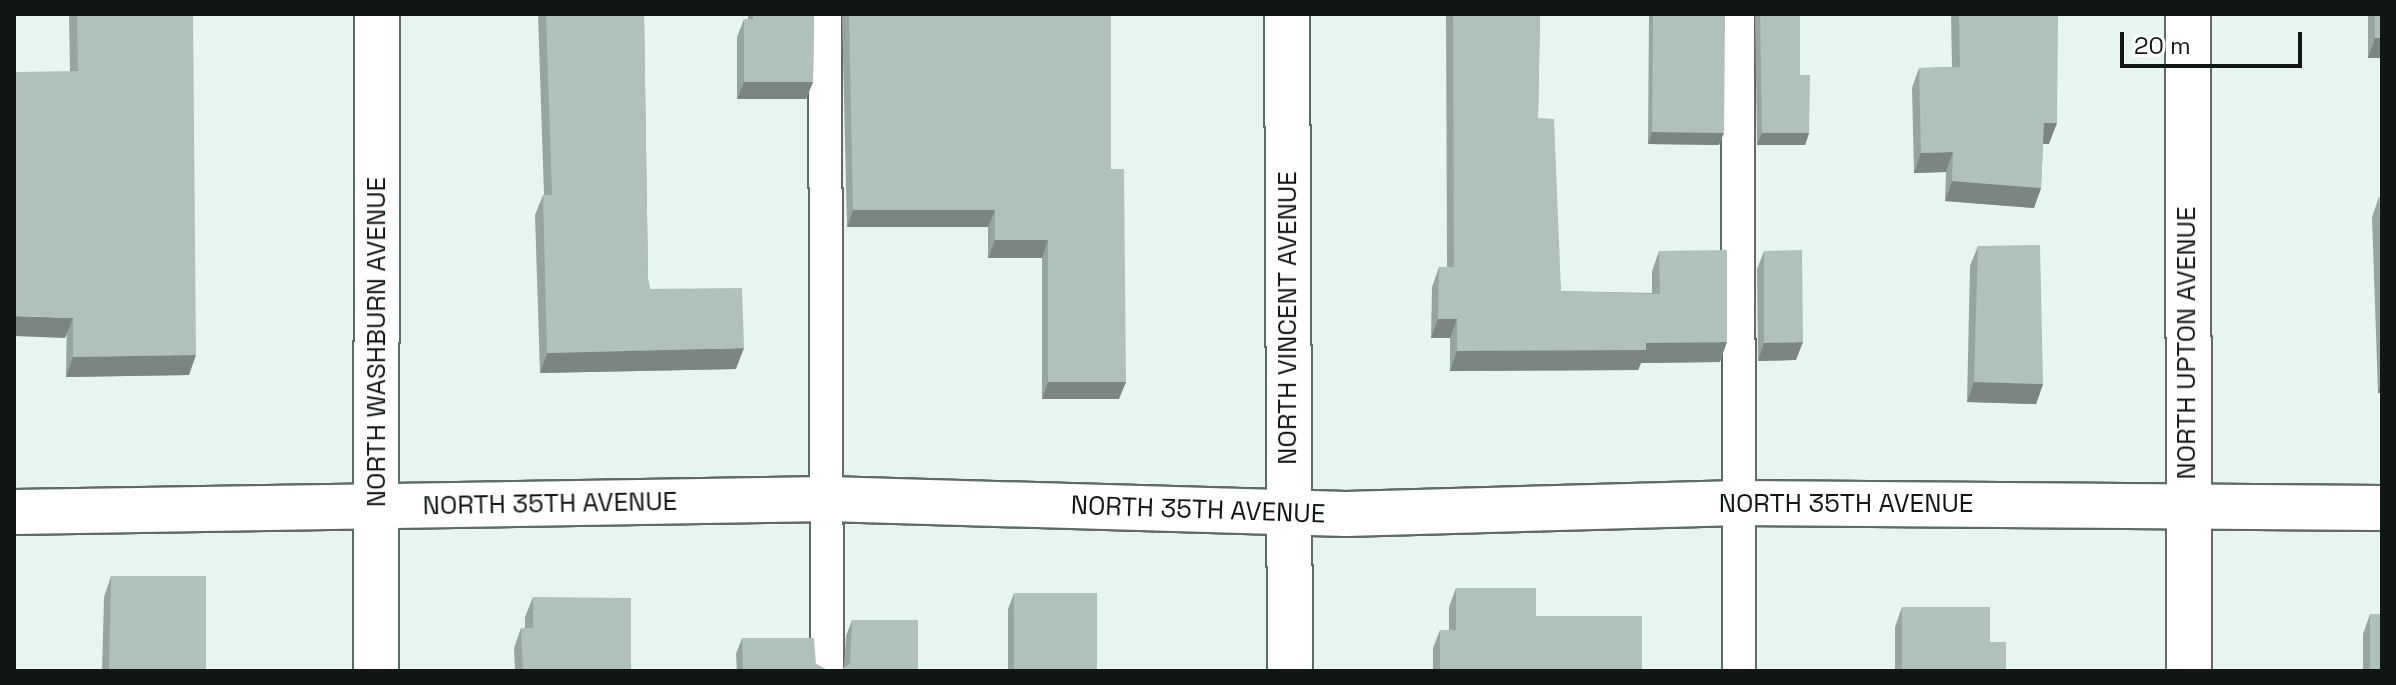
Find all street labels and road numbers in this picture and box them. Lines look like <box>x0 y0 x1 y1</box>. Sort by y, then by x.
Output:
street label: NORTH VINCENT AVENUE <box>1272 170 1304 466</box>
street label: NORTH WASHBURN AVENUE <box>361 176 393 508</box>
street label: NORTH UPTON AVENUE <box>2171 206 2203 480</box>
street label: NORTH 35TH AVENUE <box>422 486 678 522</box>
street label: NORTH 35TH AVENUE <box>1718 488 1974 520</box>
street label: NORTH 35TH AVENUE <box>1070 490 1326 530</box>

